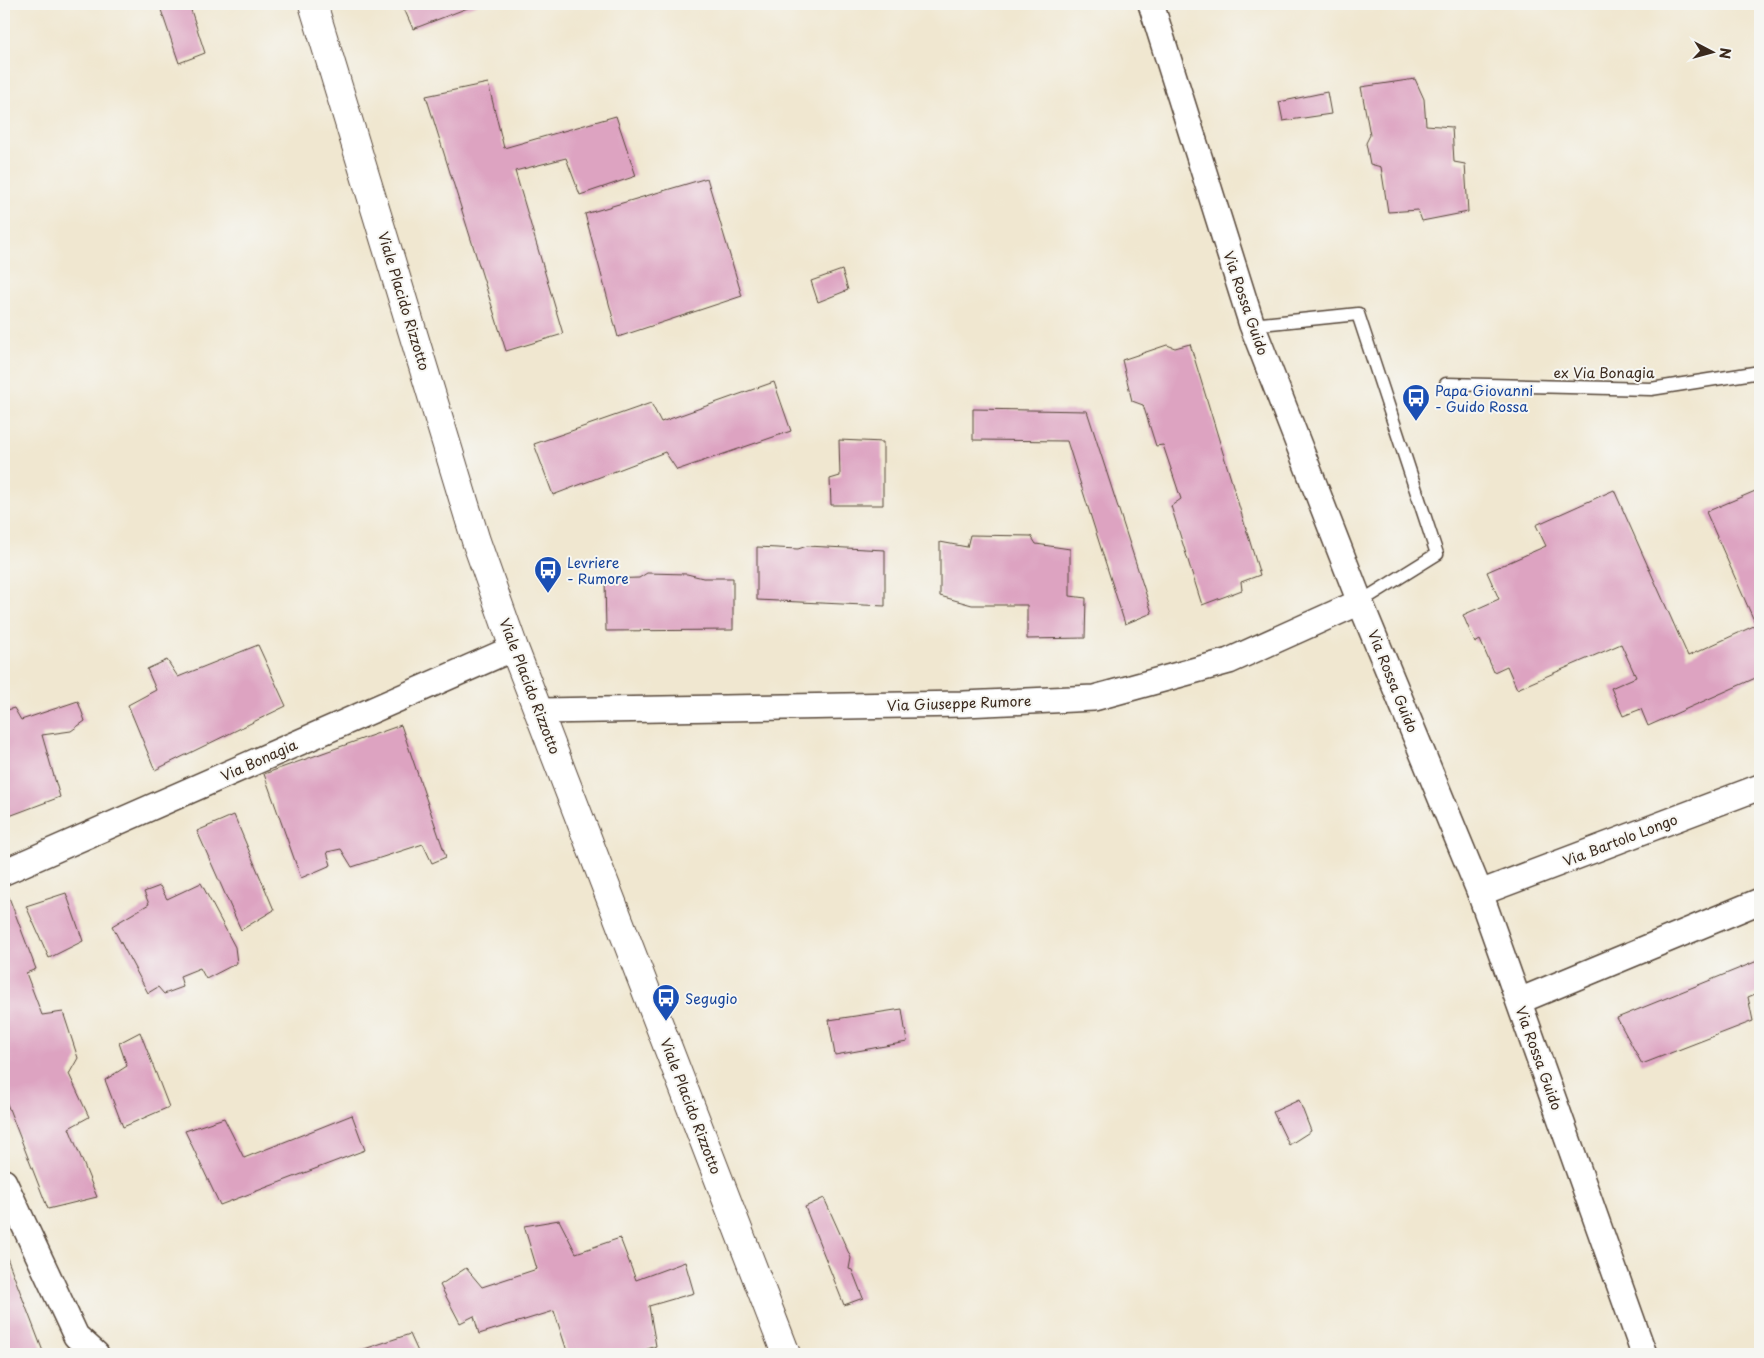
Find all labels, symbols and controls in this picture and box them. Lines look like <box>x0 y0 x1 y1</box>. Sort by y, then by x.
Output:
north arrow <box>1686 28 1736 78</box>
text: N <box>1714 47 1736 60</box>
street label: Viale Placido Rizzotto <box>373 229 435 373</box>
street label: Via Rossa Guido <box>1218 248 1274 358</box>
street label: ex Via Bonagia <box>1553 362 1655 383</box>
place label: Papa Giovanni - Guido Rossa <box>1435 380 1533 417</box>
bus stop icon: Papa Giovanni - Guido Rossa <box>1401 383 1431 422</box>
place label: Levriere - Rumore <box>567 552 629 589</box>
bus stop icon: Levriere - Rumore <box>533 555 563 594</box>
street label: Viale Placido Rizzotto <box>494 615 566 757</box>
street label: Via Rossa Guido <box>1363 626 1423 736</box>
street label: Via Giuseppe Rumore <box>886 690 1032 716</box>
street label: Via Bonagia <box>217 733 302 786</box>
street label: Via Bartolo Longo <box>1560 808 1680 872</box>
bus stop icon: Segugio <box>651 983 681 1022</box>
place label: Segugio <box>685 988 737 1009</box>
street label: Via Rossa Guido <box>1510 1003 1568 1113</box>
street label: Viale Placido Rizzotto <box>655 1035 727 1177</box>

